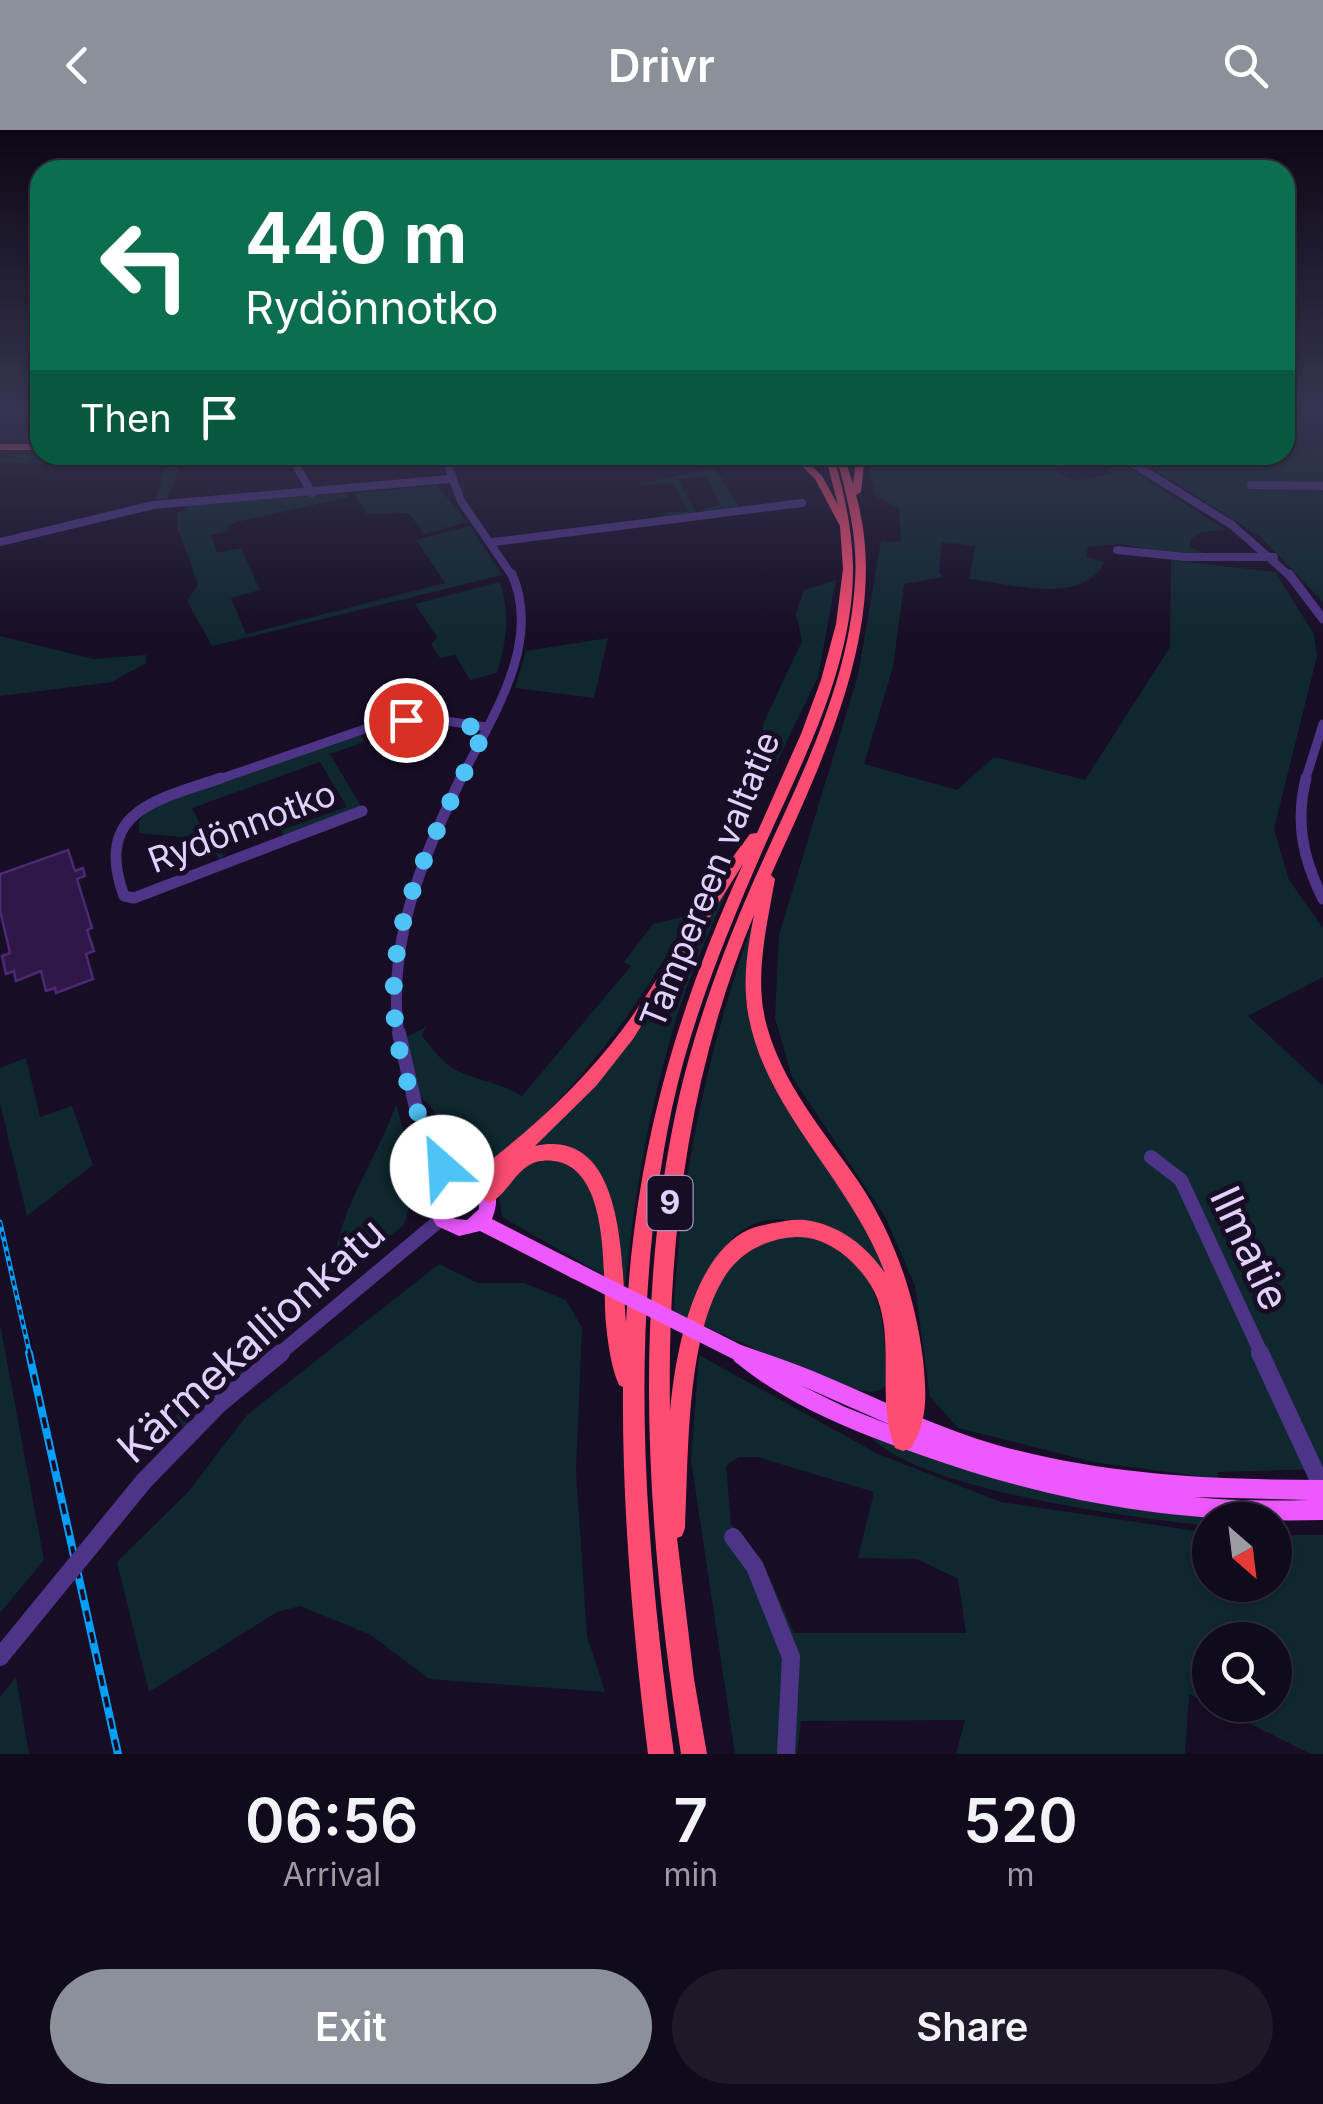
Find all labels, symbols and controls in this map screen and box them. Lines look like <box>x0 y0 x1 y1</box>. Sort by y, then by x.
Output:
icon: back <box>50 38 105 93</box>
text: Drivr <box>608 38 715 93</box>
icon: search <box>1218 38 1273 93</box>
text: 440 m <box>245 195 467 280</box>
icon: left <box>80 200 210 330</box>
text: Rydönnotko <box>245 280 498 335</box>
icon: arrive <box>192 390 247 445</box>
text: Then <box>80 395 172 441</box>
pin <box>364 678 449 763</box>
icon: arrive <box>379 693 434 748</box>
street label: Tampereen valtatie <box>630 725 788 1034</box>
street label: Rydönnotko <box>142 771 341 881</box>
position arrow <box>390 1115 494 1219</box>
road number: 9 <box>648 1176 692 1230</box>
street label: Ilmatie <box>1200 1178 1301 1318</box>
street label: Kärmekallionkatu <box>107 1206 395 1473</box>
north arrow <box>1192 1502 1292 1602</box>
map controls <box>1192 1502 1292 1722</box>
button: search <box>1192 1622 1292 1722</box>
text: 06:56 <box>245 1784 418 1856</box>
text: 7 <box>673 1784 708 1856</box>
text: 520 <box>963 1784 1078 1856</box>
text: Arrival <box>282 1855 381 1894</box>
text: min <box>663 1855 718 1894</box>
text: m <box>1007 1855 1035 1894</box>
button: Exit <box>50 1969 652 2084</box>
button: Share <box>672 1969 1273 2084</box>

